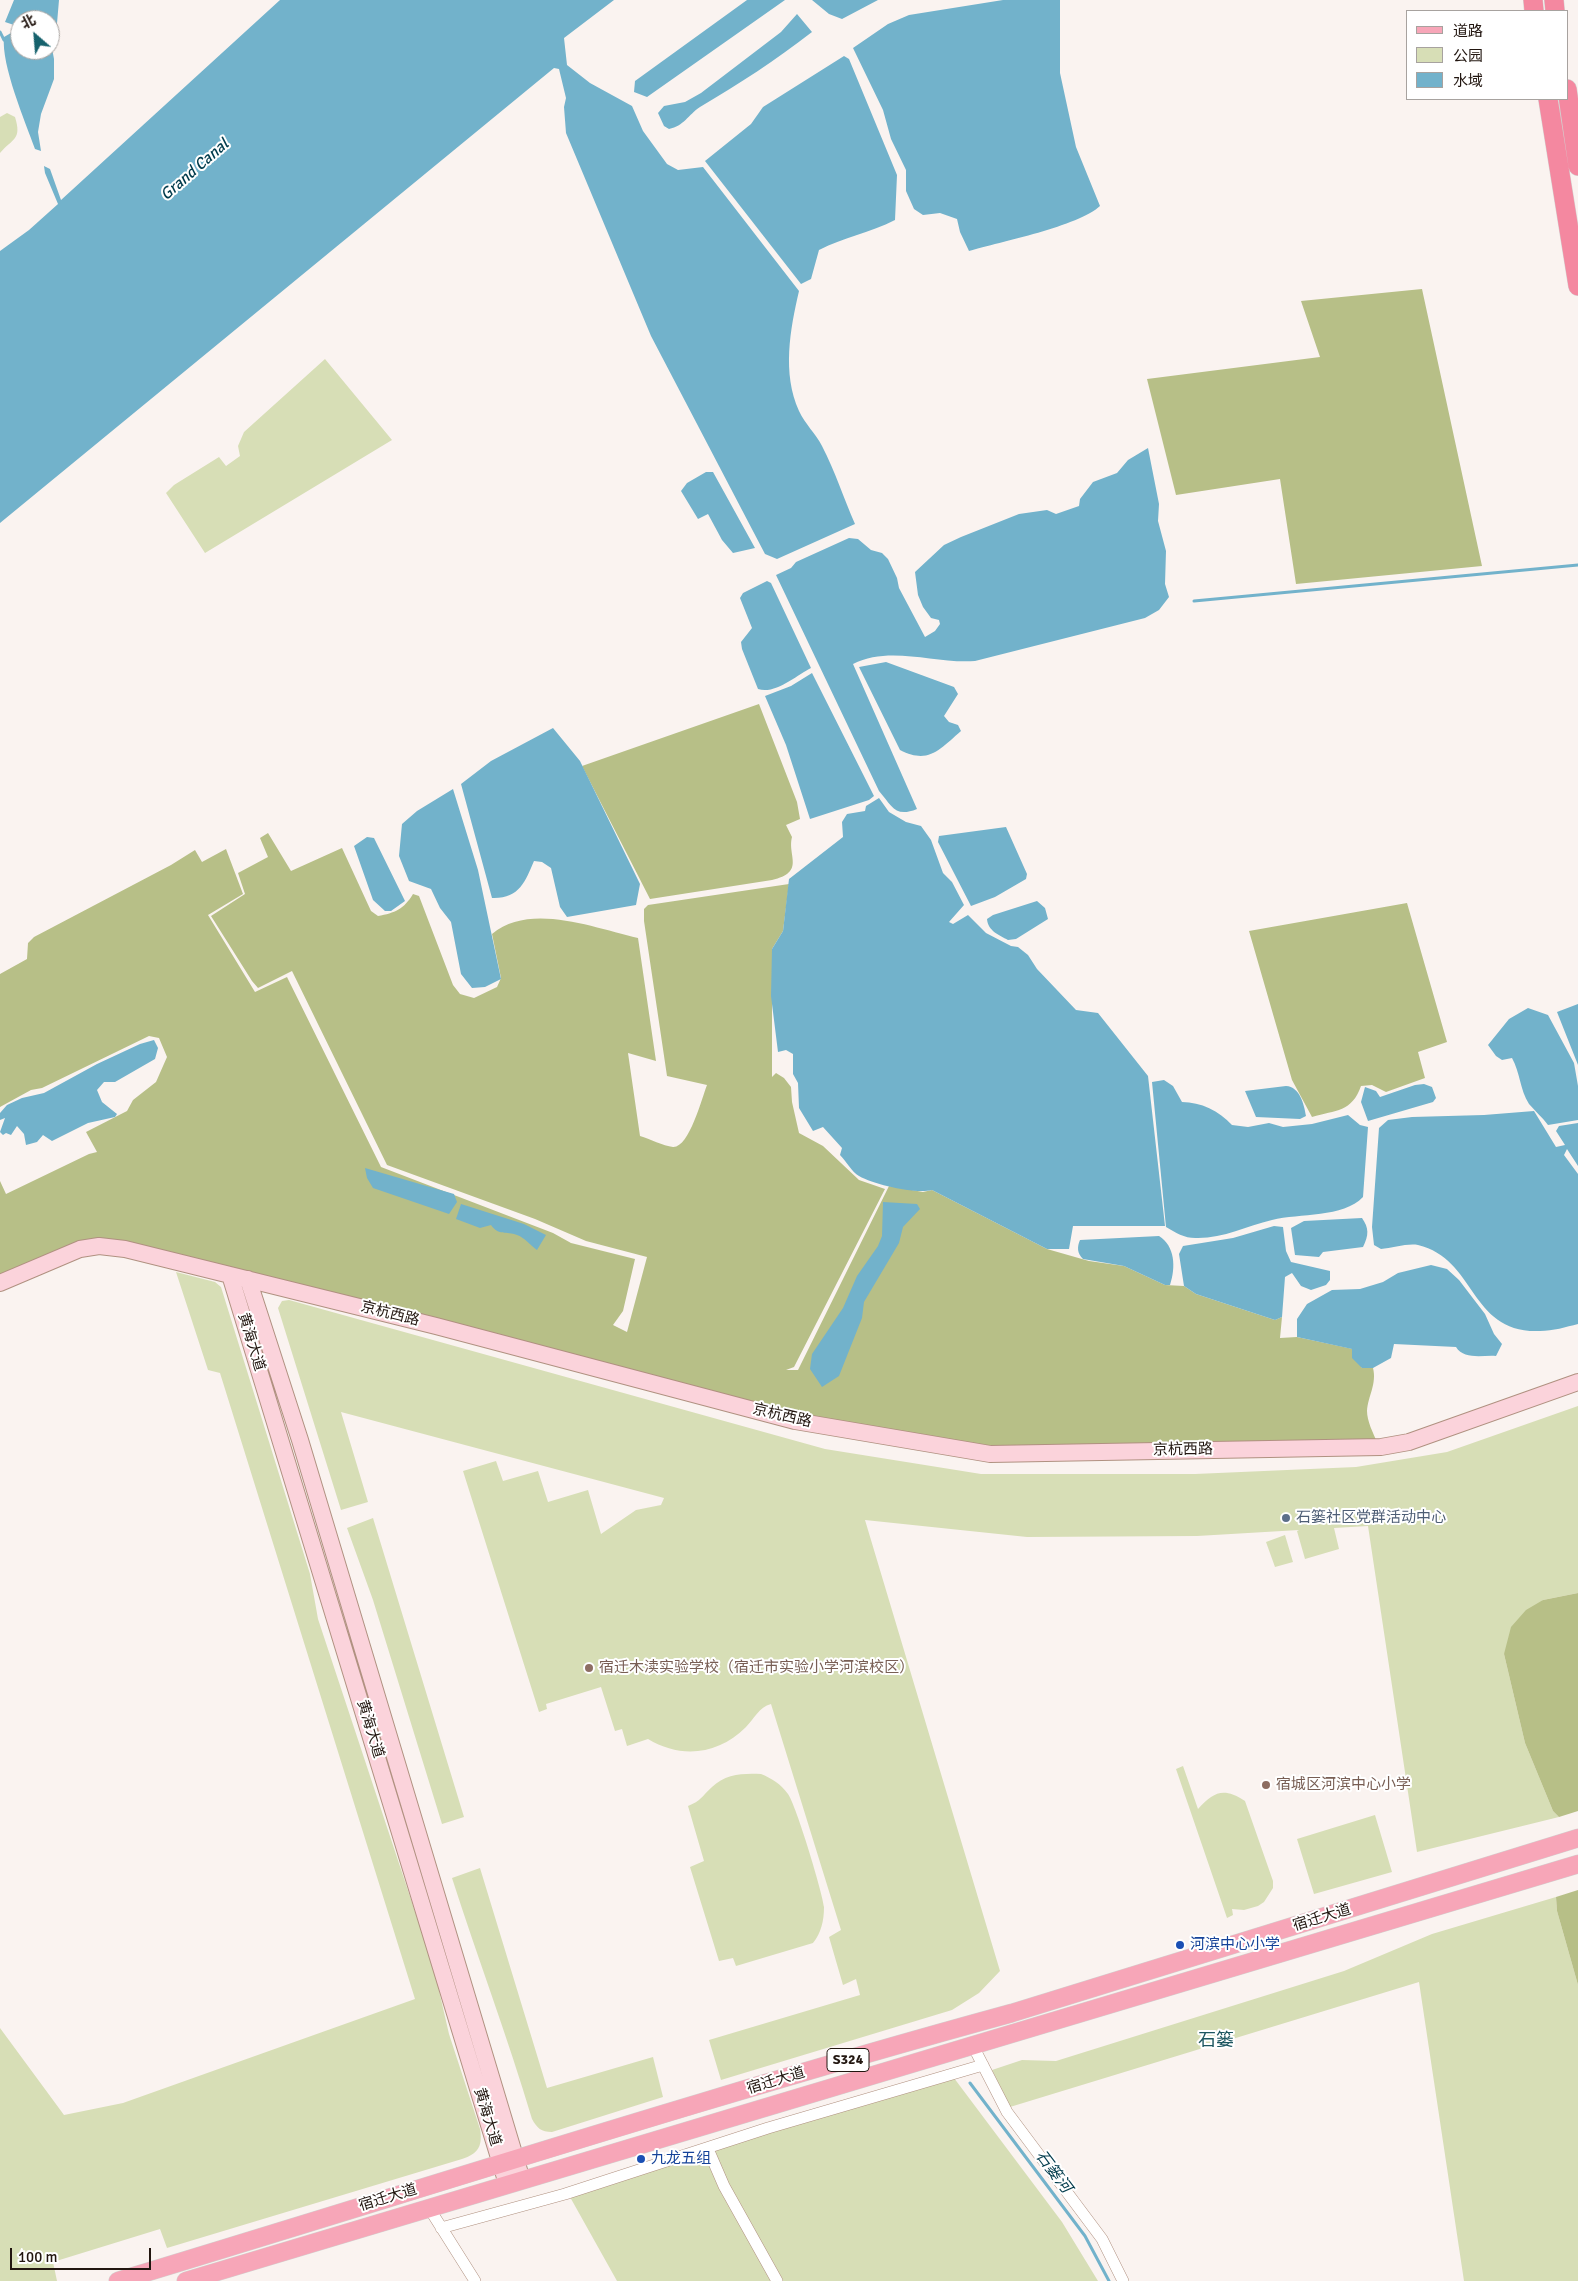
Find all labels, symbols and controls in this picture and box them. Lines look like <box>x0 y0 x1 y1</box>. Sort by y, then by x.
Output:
north arrow <box>10 10 60 60</box>
legend <box>1406 10 1568 100</box>
text: 北 <box>18 11 39 33</box>
text: 道路 <box>1453 22 1483 40</box>
text: 公园 <box>1453 47 1483 65</box>
text: 水域 <box>1453 72 1483 90</box>
water label: Grand Canal <box>157 135 233 205</box>
street label: 京杭西路 <box>359 1298 421 1330</box>
street label: 黄海大道 <box>234 1311 268 1373</box>
street label: 京杭西路 <box>751 1400 813 1432</box>
street label: 京杭西路 <box>1153 1440 1213 1460</box>
place label: 石篓社区党群活动中心 <box>1296 1509 1446 1527</box>
marker: 石篓社区党群活动中心 <box>1280 1512 1292 1524</box>
place label: 宿迁木渎实验学校（宿迁市实验小学河滨校区） <box>599 1659 914 1677</box>
marker: 宿迁木渎实验学校（宿迁市实验小学河滨校区） <box>583 1662 595 1674</box>
street label: 黄海大道 <box>353 1698 387 1760</box>
place label: 宿城区河滨中心小学 <box>1276 1776 1411 1794</box>
marker: 宿城区河滨中心小学 <box>1260 1779 1272 1791</box>
street label: 宿迁大道 <box>1291 1901 1353 1935</box>
place label: 河滨中心小学 <box>1190 1936 1280 1954</box>
marker: 河滨中心小学 <box>1174 1939 1186 1951</box>
district label: 石篓 <box>1198 2030 1234 2052</box>
road number: S324 <box>827 2048 869 2072</box>
street label: 宿迁大道 <box>745 2064 807 2098</box>
street label: 黄海大道 <box>470 2086 504 2148</box>
water label: 石篓河 <box>1031 2147 1075 2197</box>
place label: 九龙五组 <box>651 2150 711 2168</box>
marker: 九龙五组 <box>635 2153 647 2165</box>
street label: 宿迁大道 <box>357 2181 419 2215</box>
scale bar <box>12 2238 154 2270</box>
text: 100 m <box>18 2248 58 2266</box>

